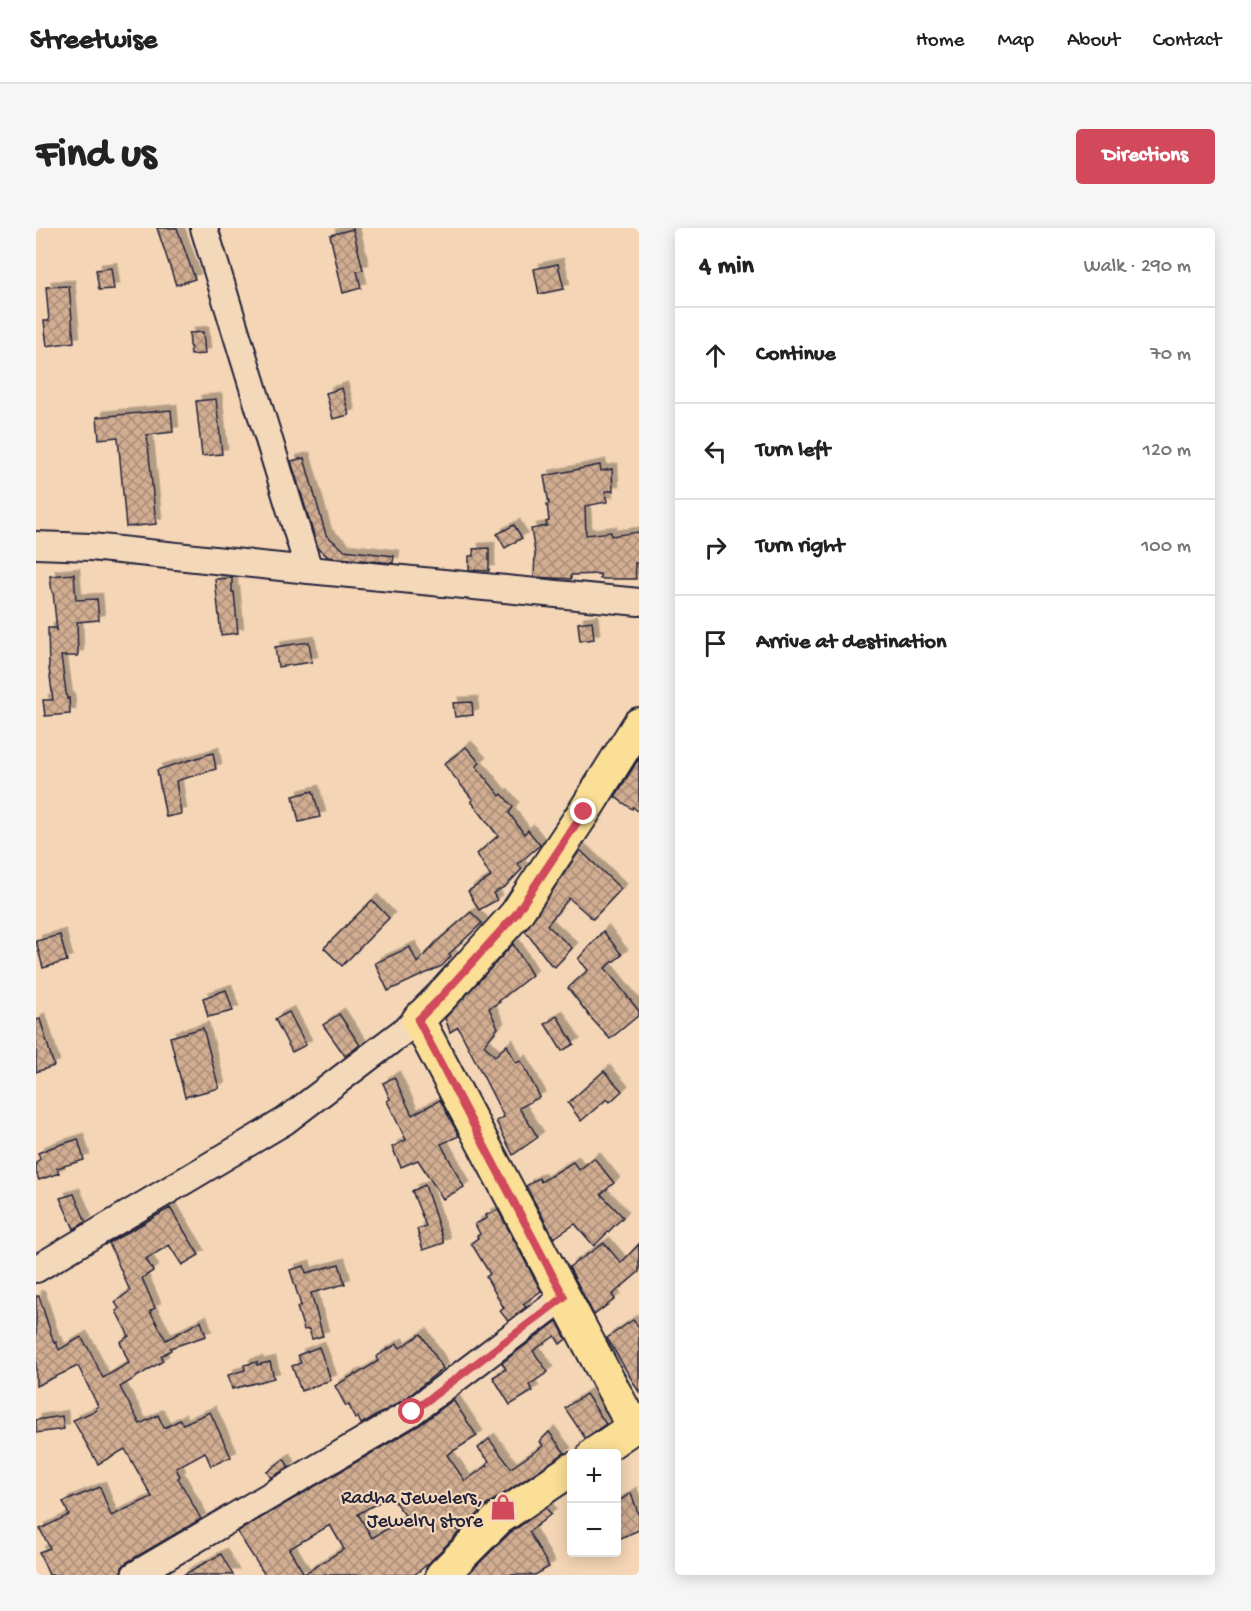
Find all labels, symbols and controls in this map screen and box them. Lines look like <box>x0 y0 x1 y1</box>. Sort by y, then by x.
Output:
text: Streetwise <box>30 25 157 58</box>
text: Home <box>916 29 964 54</box>
text: Map <box>997 29 1034 54</box>
text: About <box>1067 29 1120 54</box>
text: Contact <box>1153 29 1221 54</box>
button: Directions <box>1076 129 1215 184</box>
text: Find us <box>36 132 156 181</box>
text: 4 min <box>699 252 754 283</box>
text: Walk · 290 m <box>1084 256 1191 279</box>
icon: ahead <box>699 339 732 372</box>
text: Continue <box>756 342 836 368</box>
text: 70 m <box>1150 344 1191 367</box>
icon: left <box>699 435 732 468</box>
text: Turn left <box>756 438 830 464</box>
text: 120 m <box>1143 440 1191 463</box>
icon: right <box>699 531 732 564</box>
text: Turn right <box>756 534 844 560</box>
text: 100 m <box>1141 536 1191 559</box>
icon: arrive <box>699 627 732 660</box>
text: Arrive at destination <box>756 630 946 656</box>
route end <box>570 798 596 824</box>
route start <box>398 1398 424 1424</box>
map controls <box>567 1449 621 1557</box>
button: + <box>567 1449 621 1503</box>
place label: Radha Jewelers, Jewelry store <box>341 1488 484 1534</box>
shop icon: Radha Jewelers, Jewelry store <box>488 1492 518 1522</box>
button: − <box>567 1503 621 1557</box>

